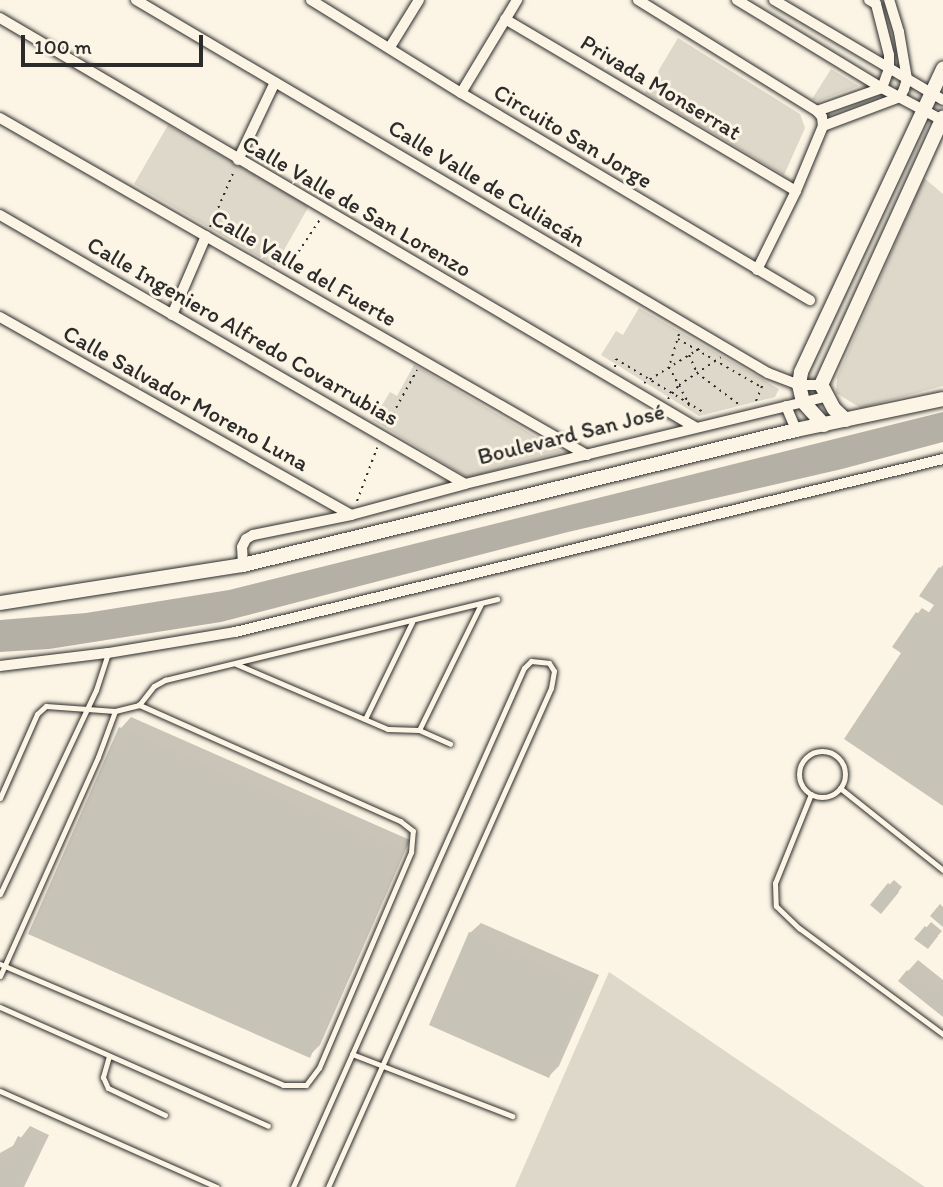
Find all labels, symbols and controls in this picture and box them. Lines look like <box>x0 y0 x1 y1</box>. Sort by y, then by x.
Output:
scale bar <box>24 21 206 65</box>
street label: Privada Monserrat <box>576 28 746 146</box>
text: 100 m <box>34 34 92 59</box>
street label: Circuito San Jorge <box>488 77 658 195</box>
street label: Calle Valle de Culiacán <box>383 113 591 253</box>
street label: Calle Valle de San Lorenzo <box>238 129 476 283</box>
street label: Calle Valle del Fuerte <box>207 204 401 332</box>
street label: Calle Ingeniero Alfredo Covarrubias <box>83 230 403 432</box>
street label: Calle Salvador Moreno Luna <box>59 319 313 477</box>
street label: Boulevard San José <box>474 397 668 471</box>

